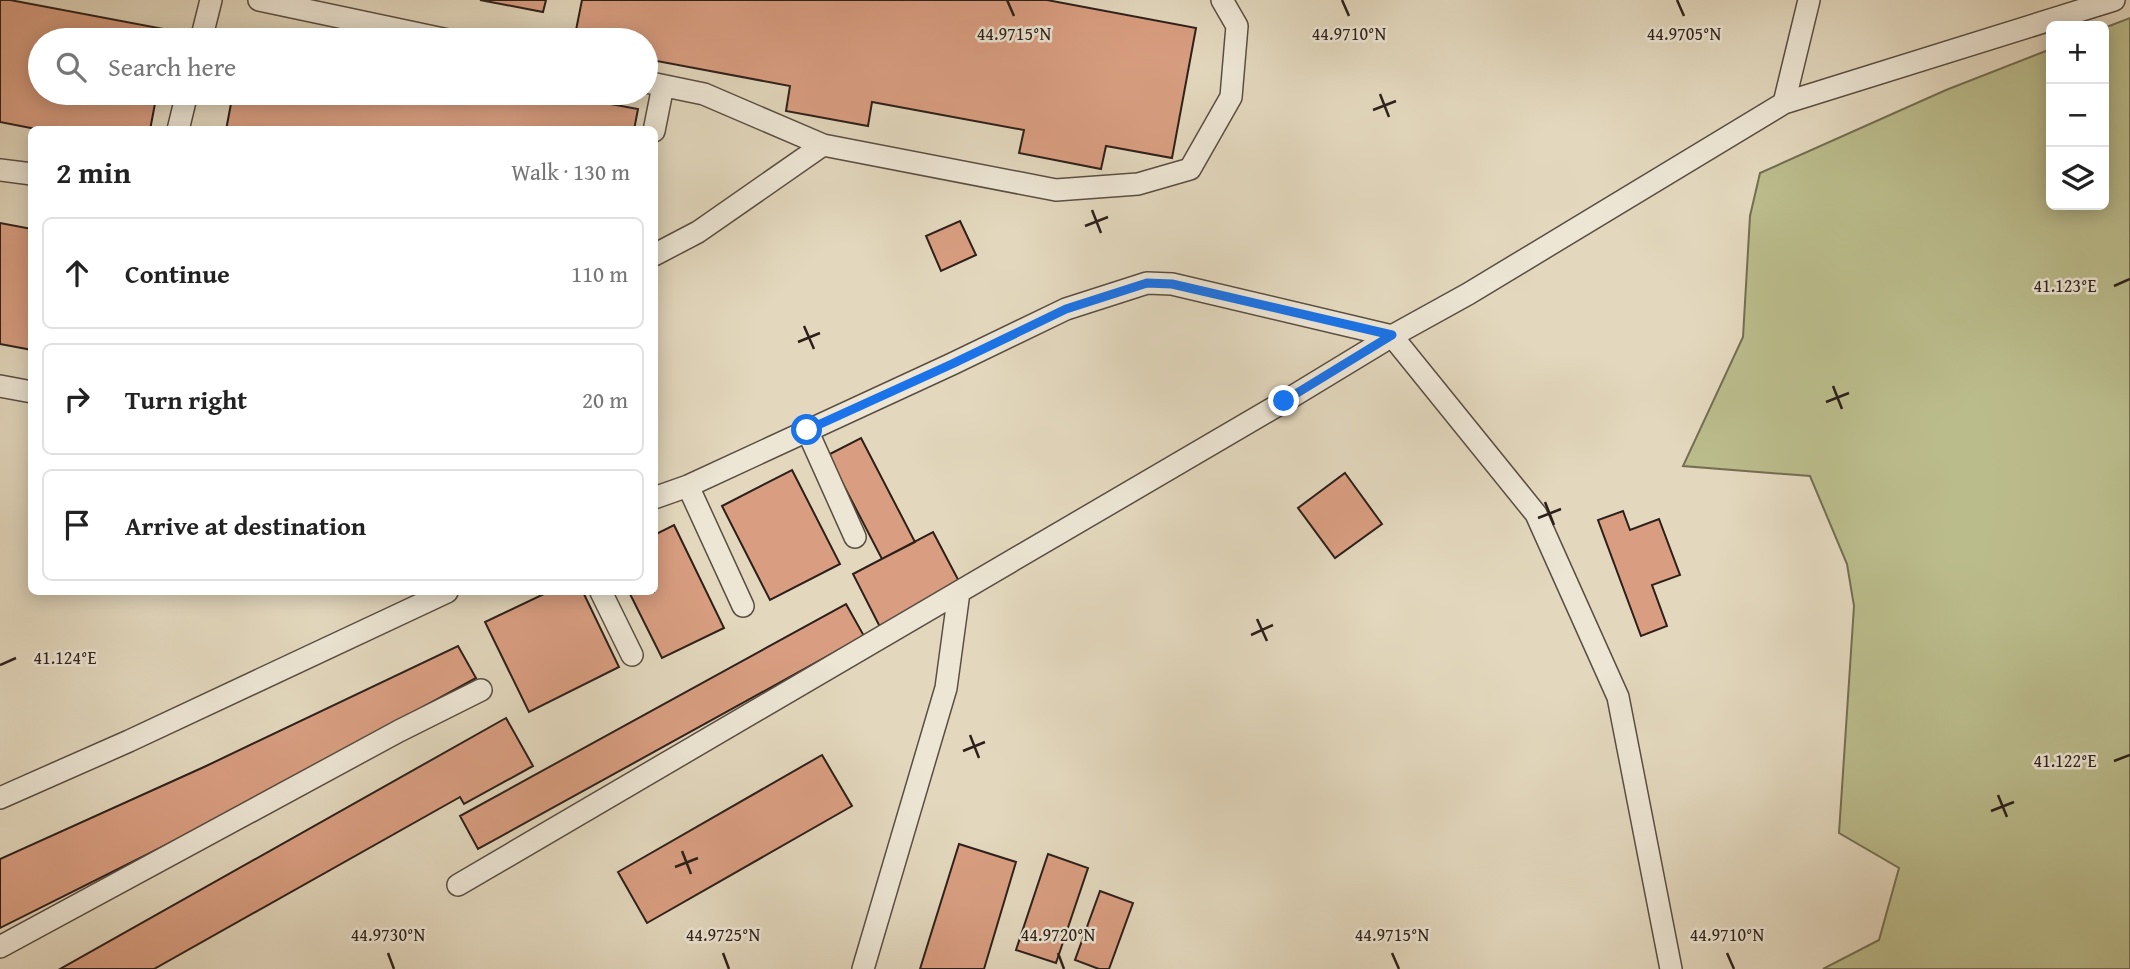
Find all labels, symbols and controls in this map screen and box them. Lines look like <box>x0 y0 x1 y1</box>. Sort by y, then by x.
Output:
text: 44.9715°N <box>977 20 1052 47</box>
text: 44.9710°N <box>1312 20 1387 47</box>
text: 44.9705°N <box>1647 20 1722 47</box>
map controls <box>2046 21 2109 210</box>
button: + <box>2046 21 2109 84</box>
search box <box>28 28 658 105</box>
text: Search here <box>108 47 236 86</box>
icon: search <box>52 48 90 86</box>
button: − <box>2046 84 2109 147</box>
button: layers <box>2046 147 2109 210</box>
text: 2 min <box>56 150 131 194</box>
text: Walk · 130 m <box>511 155 630 188</box>
icon: ahead <box>58 254 96 292</box>
text: Continue <box>125 254 230 293</box>
text: 110 m <box>571 257 628 290</box>
text: 41.123°E <box>2033 272 2097 299</box>
icon: right <box>58 380 96 418</box>
text: Turn right <box>125 380 247 419</box>
text: 20 m <box>582 383 628 416</box>
route end <box>1268 385 1299 416</box>
route start <box>791 414 822 445</box>
icon: arrive <box>58 506 96 544</box>
text: Arrive at destination <box>125 506 366 545</box>
text: 41.124°E <box>33 644 97 671</box>
text: 41.122°E <box>2033 747 2097 774</box>
text: 44.9730°N <box>351 921 426 948</box>
text: 44.9725°N <box>686 921 761 948</box>
text: 44.9720°N <box>1021 921 1096 948</box>
text: 44.9715°N <box>1355 921 1430 948</box>
text: 44.9710°N <box>1690 921 1765 948</box>

